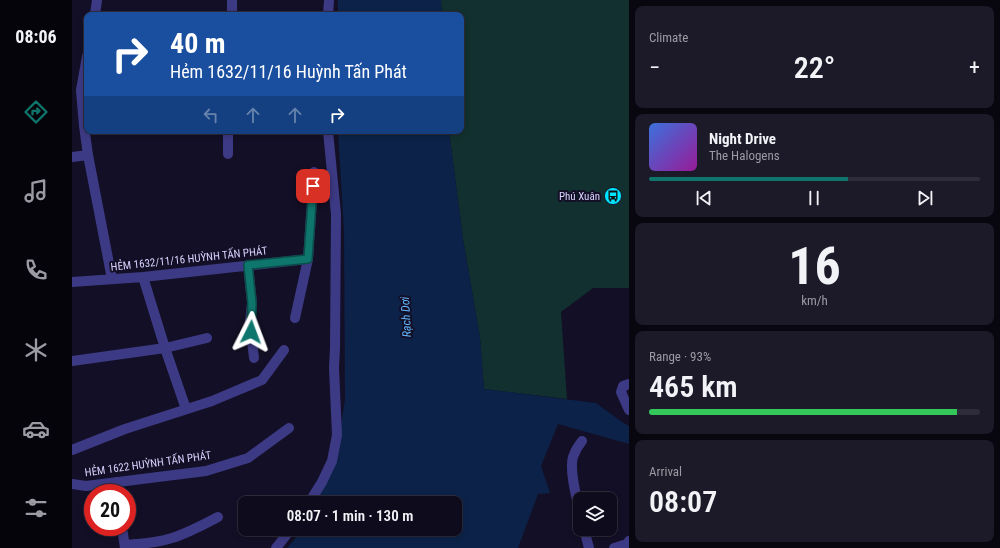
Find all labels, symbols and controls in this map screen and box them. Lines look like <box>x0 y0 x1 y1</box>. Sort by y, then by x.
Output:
text: 08:06 <box>15 26 57 47</box>
text: 40 m <box>170 27 226 60</box>
icon: right <box>104 28 156 80</box>
text: Climate <box>649 30 688 45</box>
text: 22° <box>794 50 835 85</box>
text: − <box>649 55 660 80</box>
text: + <box>969 55 980 80</box>
text: Hẻm 1632/11/16 Huỳnh Tấn Phát <box>170 61 407 82</box>
icon: directions <box>22 98 50 126</box>
icon: left <box>200 104 222 126</box>
icon: ahead <box>242 104 264 126</box>
icon: ahead <box>284 104 306 126</box>
icon: right <box>326 104 348 126</box>
text: Night Drive <box>709 130 776 148</box>
text: The Halogens <box>709 148 780 163</box>
pin <box>296 169 330 203</box>
icon: arrive <box>302 175 324 197</box>
icon: music <box>22 177 50 205</box>
bus stop icon: Phú Xuân <box>603 186 623 206</box>
icon: previous <box>693 187 715 209</box>
icon: pause <box>803 187 825 209</box>
icon: next <box>914 187 936 209</box>
place label: Phú Xuân <box>559 190 600 203</box>
text: 16 <box>788 236 841 297</box>
street label: HẺM 1632/11/16 HUỲNH TẤN PHÁT <box>110 242 268 274</box>
icon: phone <box>22 256 50 284</box>
text: km/h <box>801 293 828 308</box>
water label: Rạch Dơi <box>398 296 414 338</box>
position arrow <box>230 311 272 353</box>
icon: climate <box>22 336 50 364</box>
text: Range · 93% <box>649 349 711 364</box>
text: 465 km <box>649 369 738 404</box>
icon: car <box>22 415 50 443</box>
street label: HẺM 1622 HUỲNH TẤN PHÁT <box>84 447 212 479</box>
text: Arrival <box>649 464 682 479</box>
speed limit sign: 20 <box>84 484 136 536</box>
text: 08:07 <box>649 484 717 519</box>
map controls <box>573 492 617 536</box>
button: layers <box>573 492 617 536</box>
icon: filters <box>22 494 50 522</box>
text: 08:07 · 1 min · 130 m <box>287 507 413 525</box>

